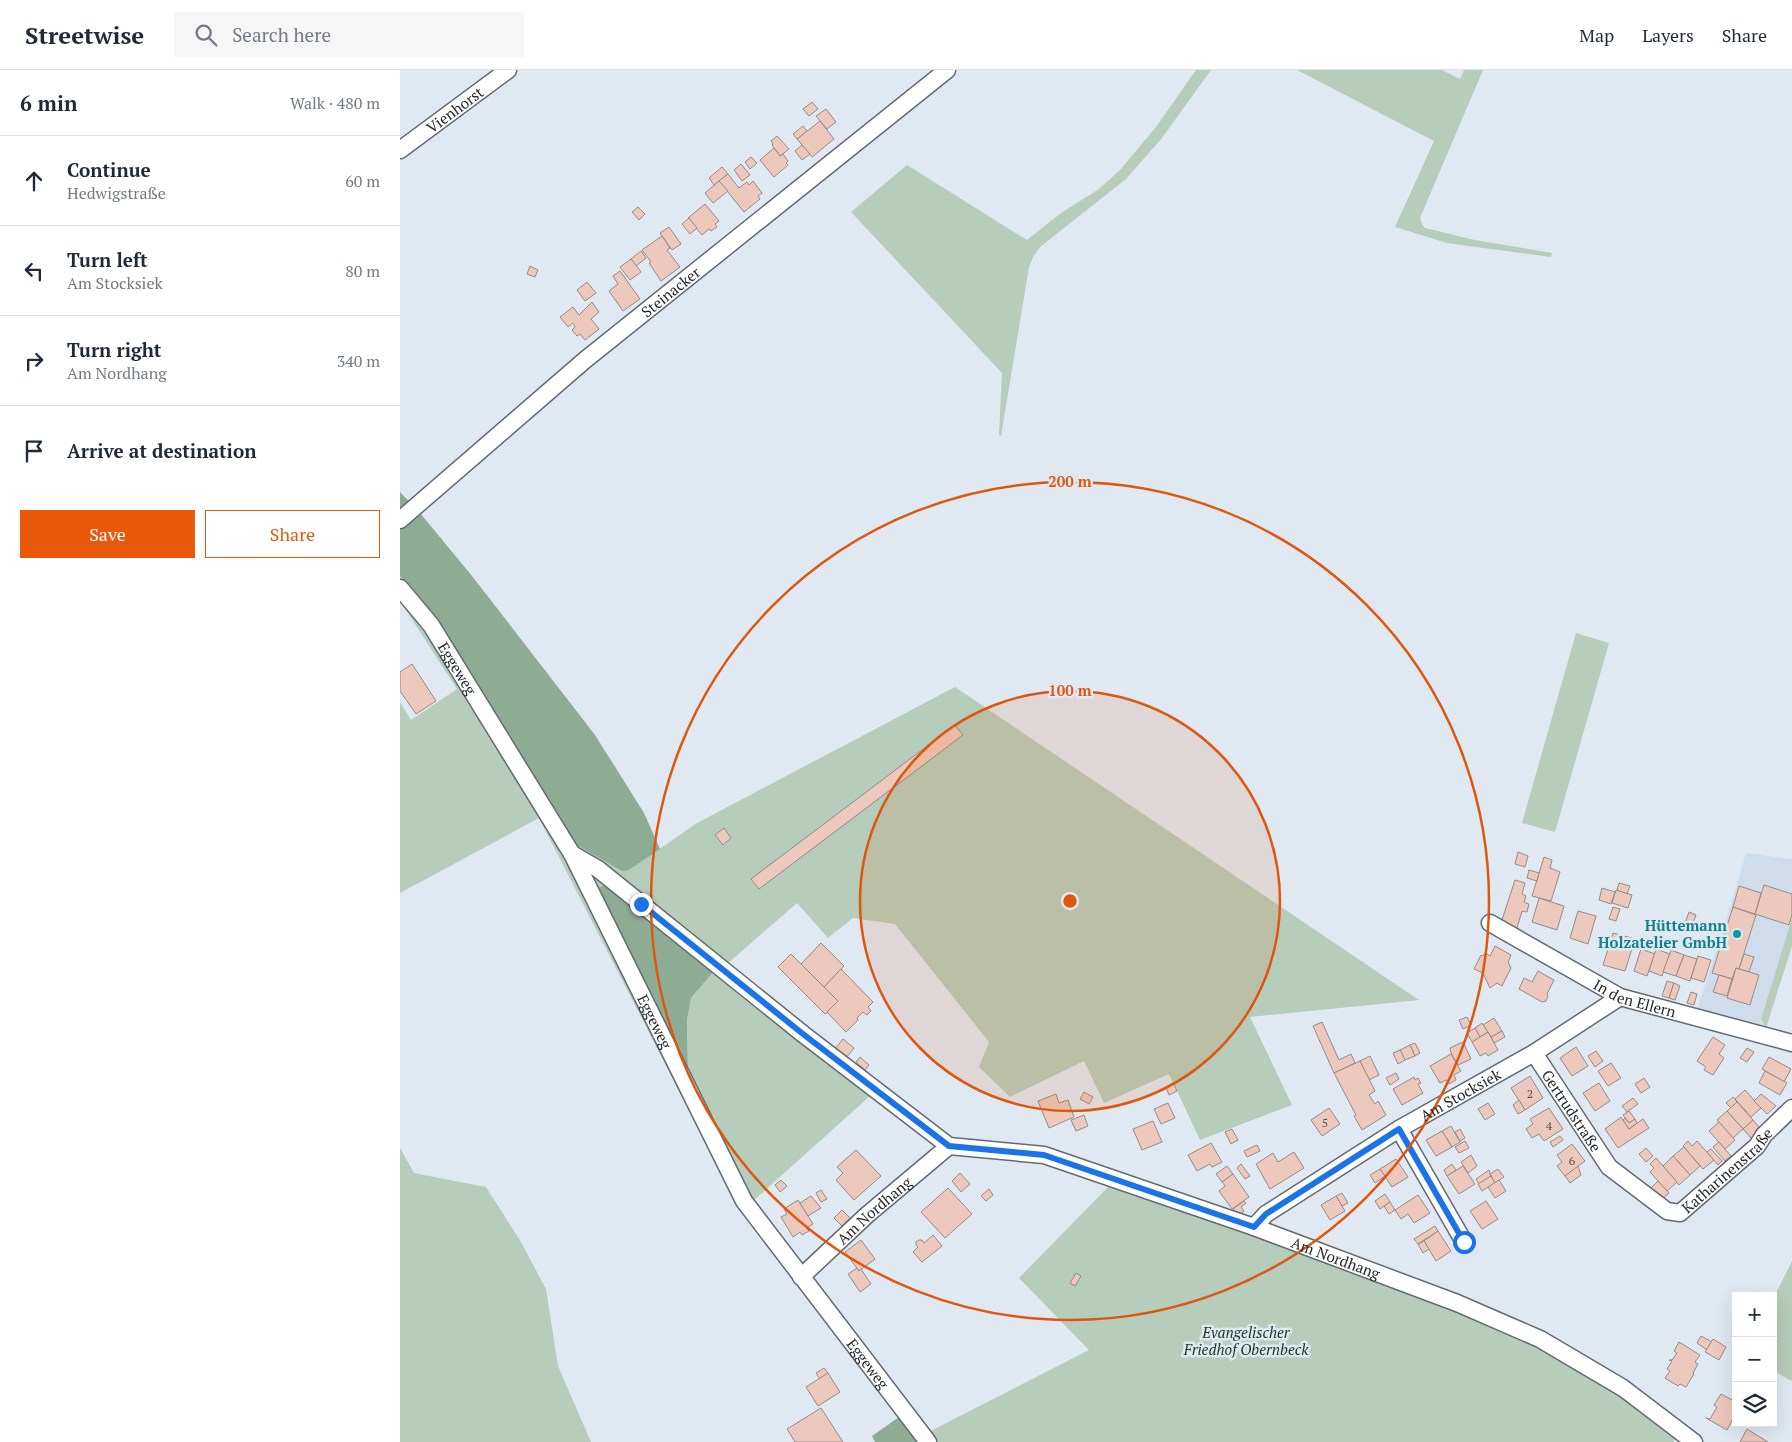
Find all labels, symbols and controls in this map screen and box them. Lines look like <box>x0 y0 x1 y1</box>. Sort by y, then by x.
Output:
search box <box>174 12 524 57</box>
text: Streetwise <box>25 19 144 51</box>
icon: search <box>192 21 220 49</box>
text: Search here <box>232 22 331 47</box>
text: Map <box>1579 23 1614 47</box>
text: Layers <box>1642 23 1694 47</box>
text: Share <box>1722 23 1767 47</box>
street label: Vienhorst <box>422 82 488 137</box>
text: 6 min <box>20 89 77 117</box>
text: Walk · 480 m <box>290 92 380 114</box>
text: Continue <box>67 157 151 182</box>
icon: ahead <box>20 167 48 195</box>
text: 60 m <box>345 170 380 192</box>
text: Hedwigstraße <box>67 182 166 204</box>
text: Turn left <box>67 247 148 272</box>
icon: left <box>20 257 48 285</box>
text: 80 m <box>345 260 380 282</box>
street label: Steinacker <box>637 262 704 321</box>
text: Am Stocksiek <box>67 272 163 294</box>
text: Turn right <box>67 337 161 362</box>
icon: right <box>20 347 48 375</box>
text: 340 m <box>337 350 380 372</box>
text: Am Nordhang <box>67 362 167 384</box>
icon: arrive <box>20 437 48 465</box>
text: Arrive at destination <box>67 438 256 463</box>
text: 200 m <box>1048 471 1092 491</box>
button: Save <box>20 510 195 558</box>
button: Share <box>205 510 380 558</box>
street label: Eggeweg <box>434 638 482 699</box>
text: 100 m <box>1048 680 1092 700</box>
centre of rings <box>1061 892 1079 910</box>
route end <box>630 893 653 916</box>
place label: Hüttemann Holzatelier GmbH <box>1598 915 1727 952</box>
marker: Hüttemann Holzatelier GmbH <box>1731 928 1743 940</box>
street label: In den Ellern <box>1590 974 1678 1022</box>
street label: Eggeweg <box>633 991 677 1053</box>
street label: Am Stocksiek <box>1416 1064 1505 1125</box>
street label: Gertrudstraße <box>1538 1066 1606 1156</box>
house number: 2 <box>1527 1086 1533 1101</box>
house number: 5 <box>1322 1115 1328 1130</box>
house number: 4 <box>1546 1118 1553 1133</box>
street label: Katharinenstraße <box>1677 1123 1776 1217</box>
house number: 6 <box>1569 1153 1576 1168</box>
street label: Am Nordhang <box>832 1171 916 1248</box>
route start <box>1453 1231 1476 1254</box>
street label: Am Nordhang <box>1289 1232 1384 1284</box>
map controls <box>1732 1292 1777 1427</box>
button: + <box>1732 1292 1777 1337</box>
park label: Evangelischer Friedhof Obernbeck <box>1183 1322 1309 1359</box>
street label: Eggeweg <box>842 1334 894 1394</box>
button: − <box>1732 1337 1777 1382</box>
button: layers <box>1732 1382 1777 1427</box>

